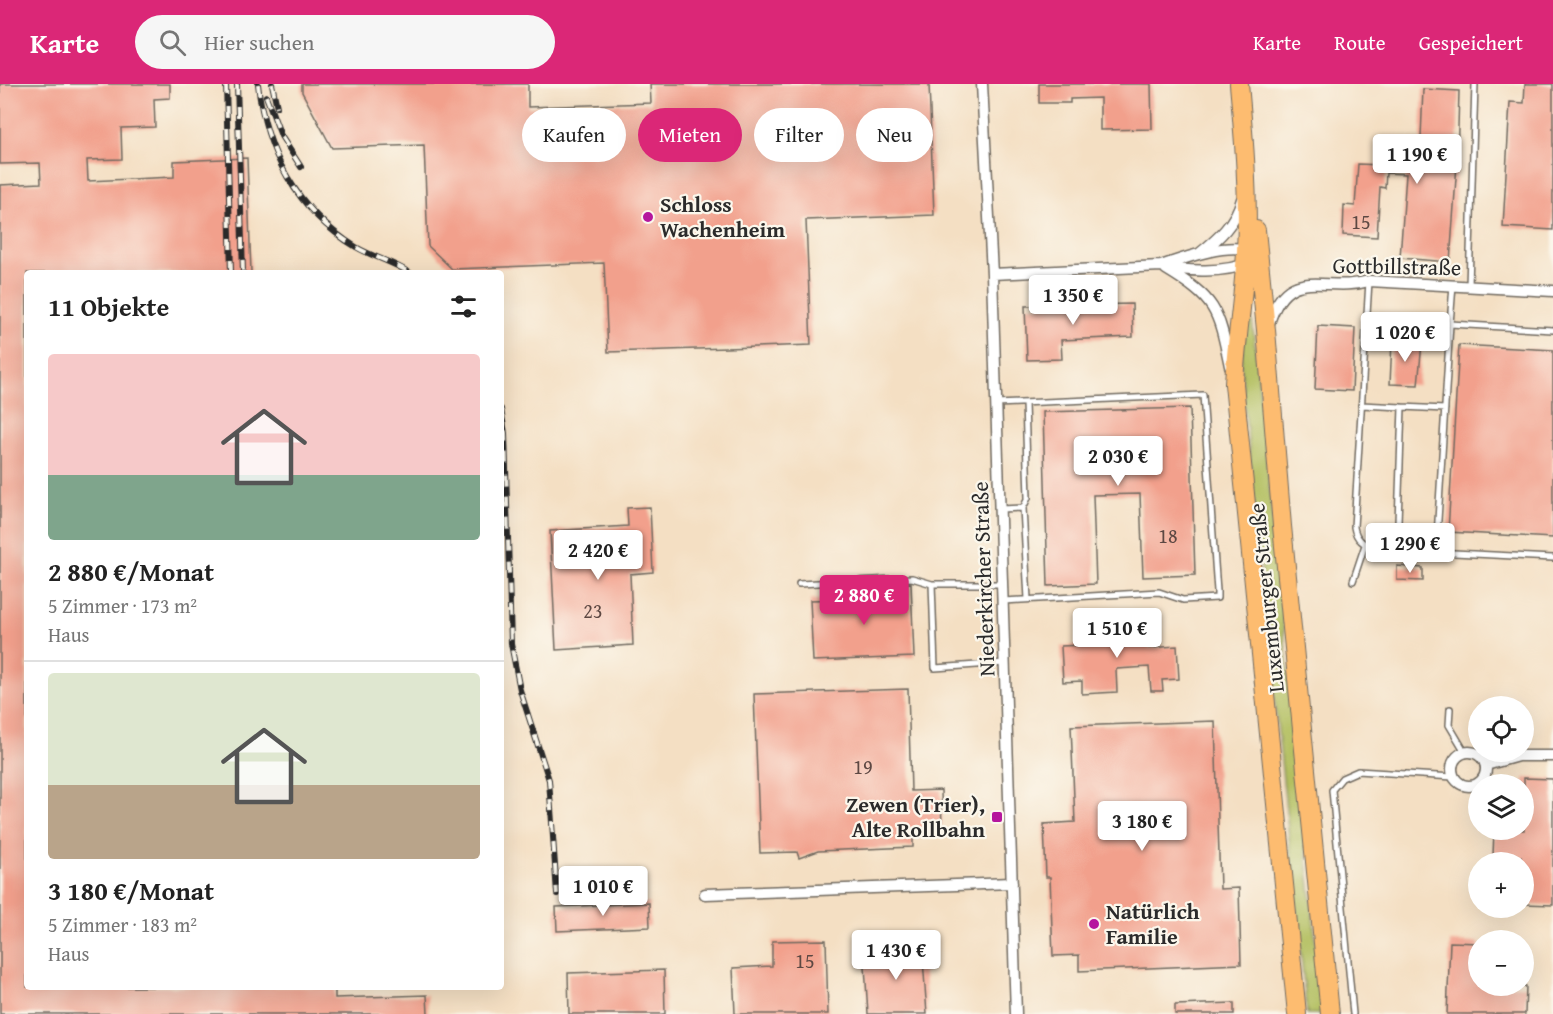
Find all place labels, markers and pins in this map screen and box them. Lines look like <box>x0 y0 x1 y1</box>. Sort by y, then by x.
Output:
pin: 1 190 € <box>1362 134 1472 185</box>
place label: Schloss Wachenheim <box>660 188 785 245</box>
marker: Schloss Wachenheim <box>641 210 655 224</box>
pin: 1 350 € <box>1018 275 1128 326</box>
pin: 1 020 € <box>1350 312 1460 363</box>
pin: 2 030 € <box>1063 436 1173 487</box>
pin: 1 290 € <box>1355 523 1465 574</box>
pin: 2 420 € <box>543 530 653 581</box>
pin: 2 880 € <box>809 575 919 626</box>
pin: 1 510 € <box>1062 608 1172 659</box>
place label: Zewen (Trier), Alte Rollbahn <box>846 788 985 845</box>
pin: 3 180 € <box>1087 801 1197 852</box>
marker: Zewen (Trier), Alte Rollbahn <box>990 810 1004 824</box>
pin: 1 010 € <box>548 866 658 917</box>
place label: Natürlich Familie <box>1106 895 1200 952</box>
marker: Natürlich Familie <box>1087 917 1101 931</box>
pin: 1 430 € <box>841 930 951 981</box>

